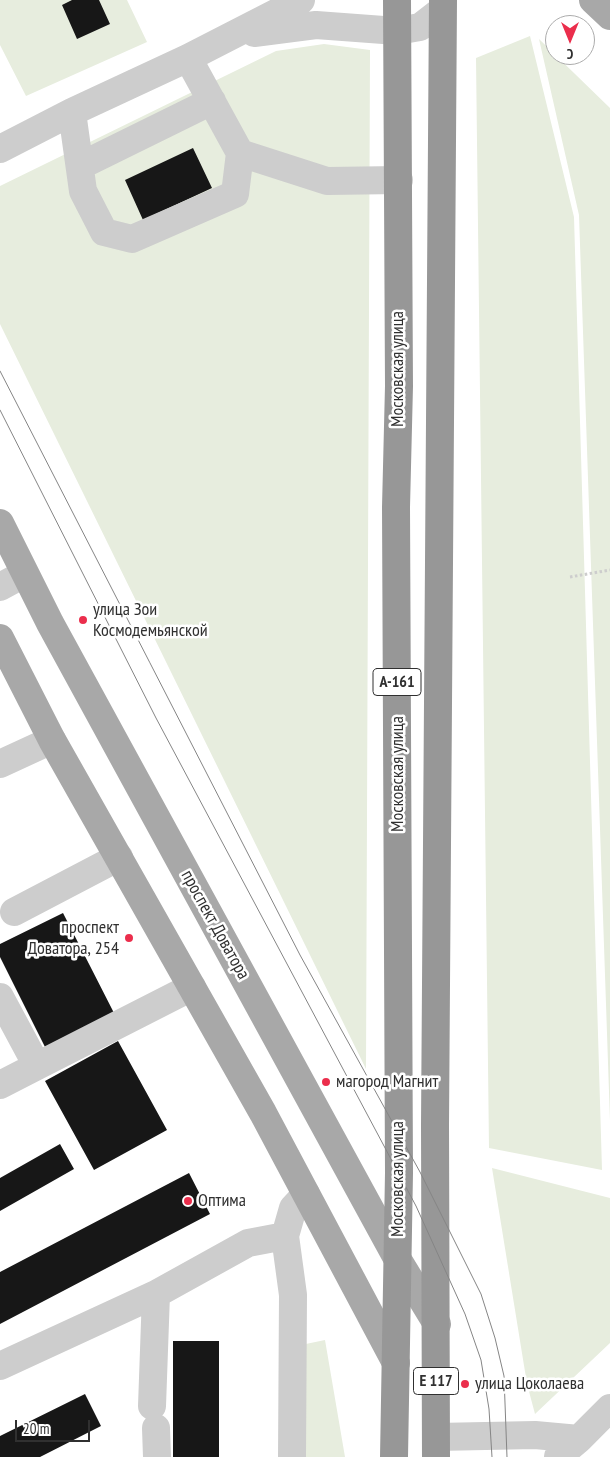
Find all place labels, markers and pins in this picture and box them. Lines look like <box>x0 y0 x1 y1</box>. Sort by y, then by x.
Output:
place label: улица Зои Космодемьянской <box>93 599 208 642</box>
marker: улица Зои Космодемьянской <box>77 614 89 626</box>
place label: проспект Доватора, 254 <box>28 917 119 960</box>
marker: проспект Доватора, 254 <box>123 932 135 944</box>
place label: магород Магнит <box>336 1071 438 1093</box>
marker: магород Магнит <box>320 1076 332 1088</box>
place label: Оптима <box>198 1190 246 1212</box>
marker: Оптима <box>182 1195 194 1207</box>
place label: улица Цоколаева <box>475 1373 584 1395</box>
marker: улица Цоколаева <box>459 1378 471 1390</box>

